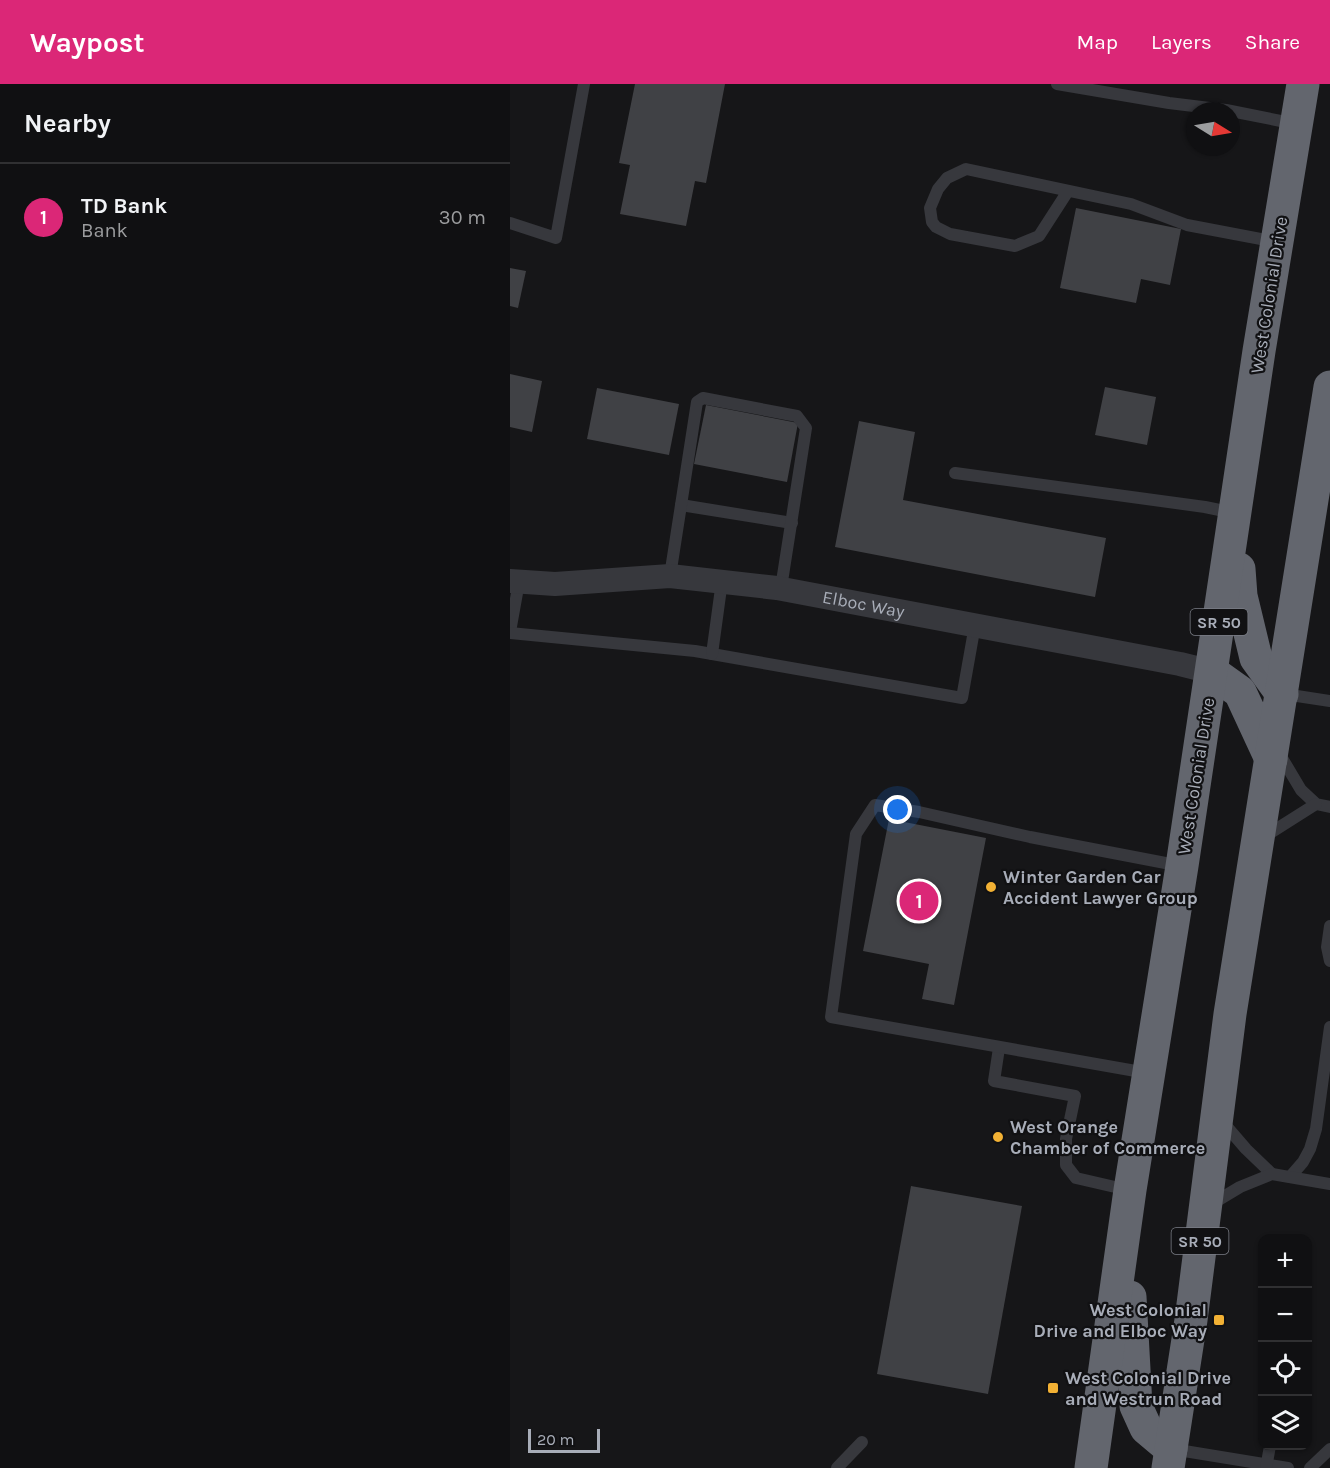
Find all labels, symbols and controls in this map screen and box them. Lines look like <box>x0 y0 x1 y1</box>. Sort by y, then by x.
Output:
text: Waypost <box>30 26 145 59</box>
text: Map <box>1076 30 1118 54</box>
text: Layers <box>1151 30 1212 54</box>
text: Share <box>1245 30 1300 54</box>
north arrow <box>1186 102 1240 156</box>
text: Nearby <box>24 108 111 139</box>
text: TD Bank <box>81 193 167 219</box>
text: 1 <box>40 206 47 229</box>
text: 30 m <box>439 206 486 229</box>
street label: West Colonial Drive <box>1246 215 1292 375</box>
text: Bank <box>81 219 128 242</box>
street label: Elboc Way <box>821 586 907 623</box>
road number: SR 50 <box>1190 609 1248 635</box>
street label: West Colonial Drive <box>1173 696 1219 856</box>
your location <box>883 795 912 824</box>
place label: Winter Garden Car Accident Lawyer Group <box>1003 866 1198 909</box>
pin: 1 <box>900 878 938 924</box>
marker: Winter Garden Car Accident Lawyer Group <box>984 880 998 894</box>
place label: West Orange Chamber of Commerce <box>1010 1116 1205 1159</box>
marker: West Orange Chamber of Commerce <box>991 1130 1005 1144</box>
road number: SR 50 <box>1172 1228 1228 1254</box>
map controls <box>1258 1234 1312 1450</box>
button: + <box>1258 1234 1312 1288</box>
button: − <box>1258 1288 1312 1342</box>
place label: West Colonial Drive and Elboc Way <box>1034 1299 1207 1342</box>
marker: West Colonial Drive and Elboc Way <box>1212 1313 1226 1327</box>
button: locate <box>1258 1342 1312 1396</box>
place label: West Colonial Drive and Westrun Road <box>1065 1367 1231 1410</box>
marker: West Colonial Drive and Westrun Road <box>1046 1381 1060 1395</box>
button: layers <box>1258 1396 1312 1450</box>
scale bar <box>528 1426 600 1454</box>
text: 20 m <box>537 1430 575 1449</box>

